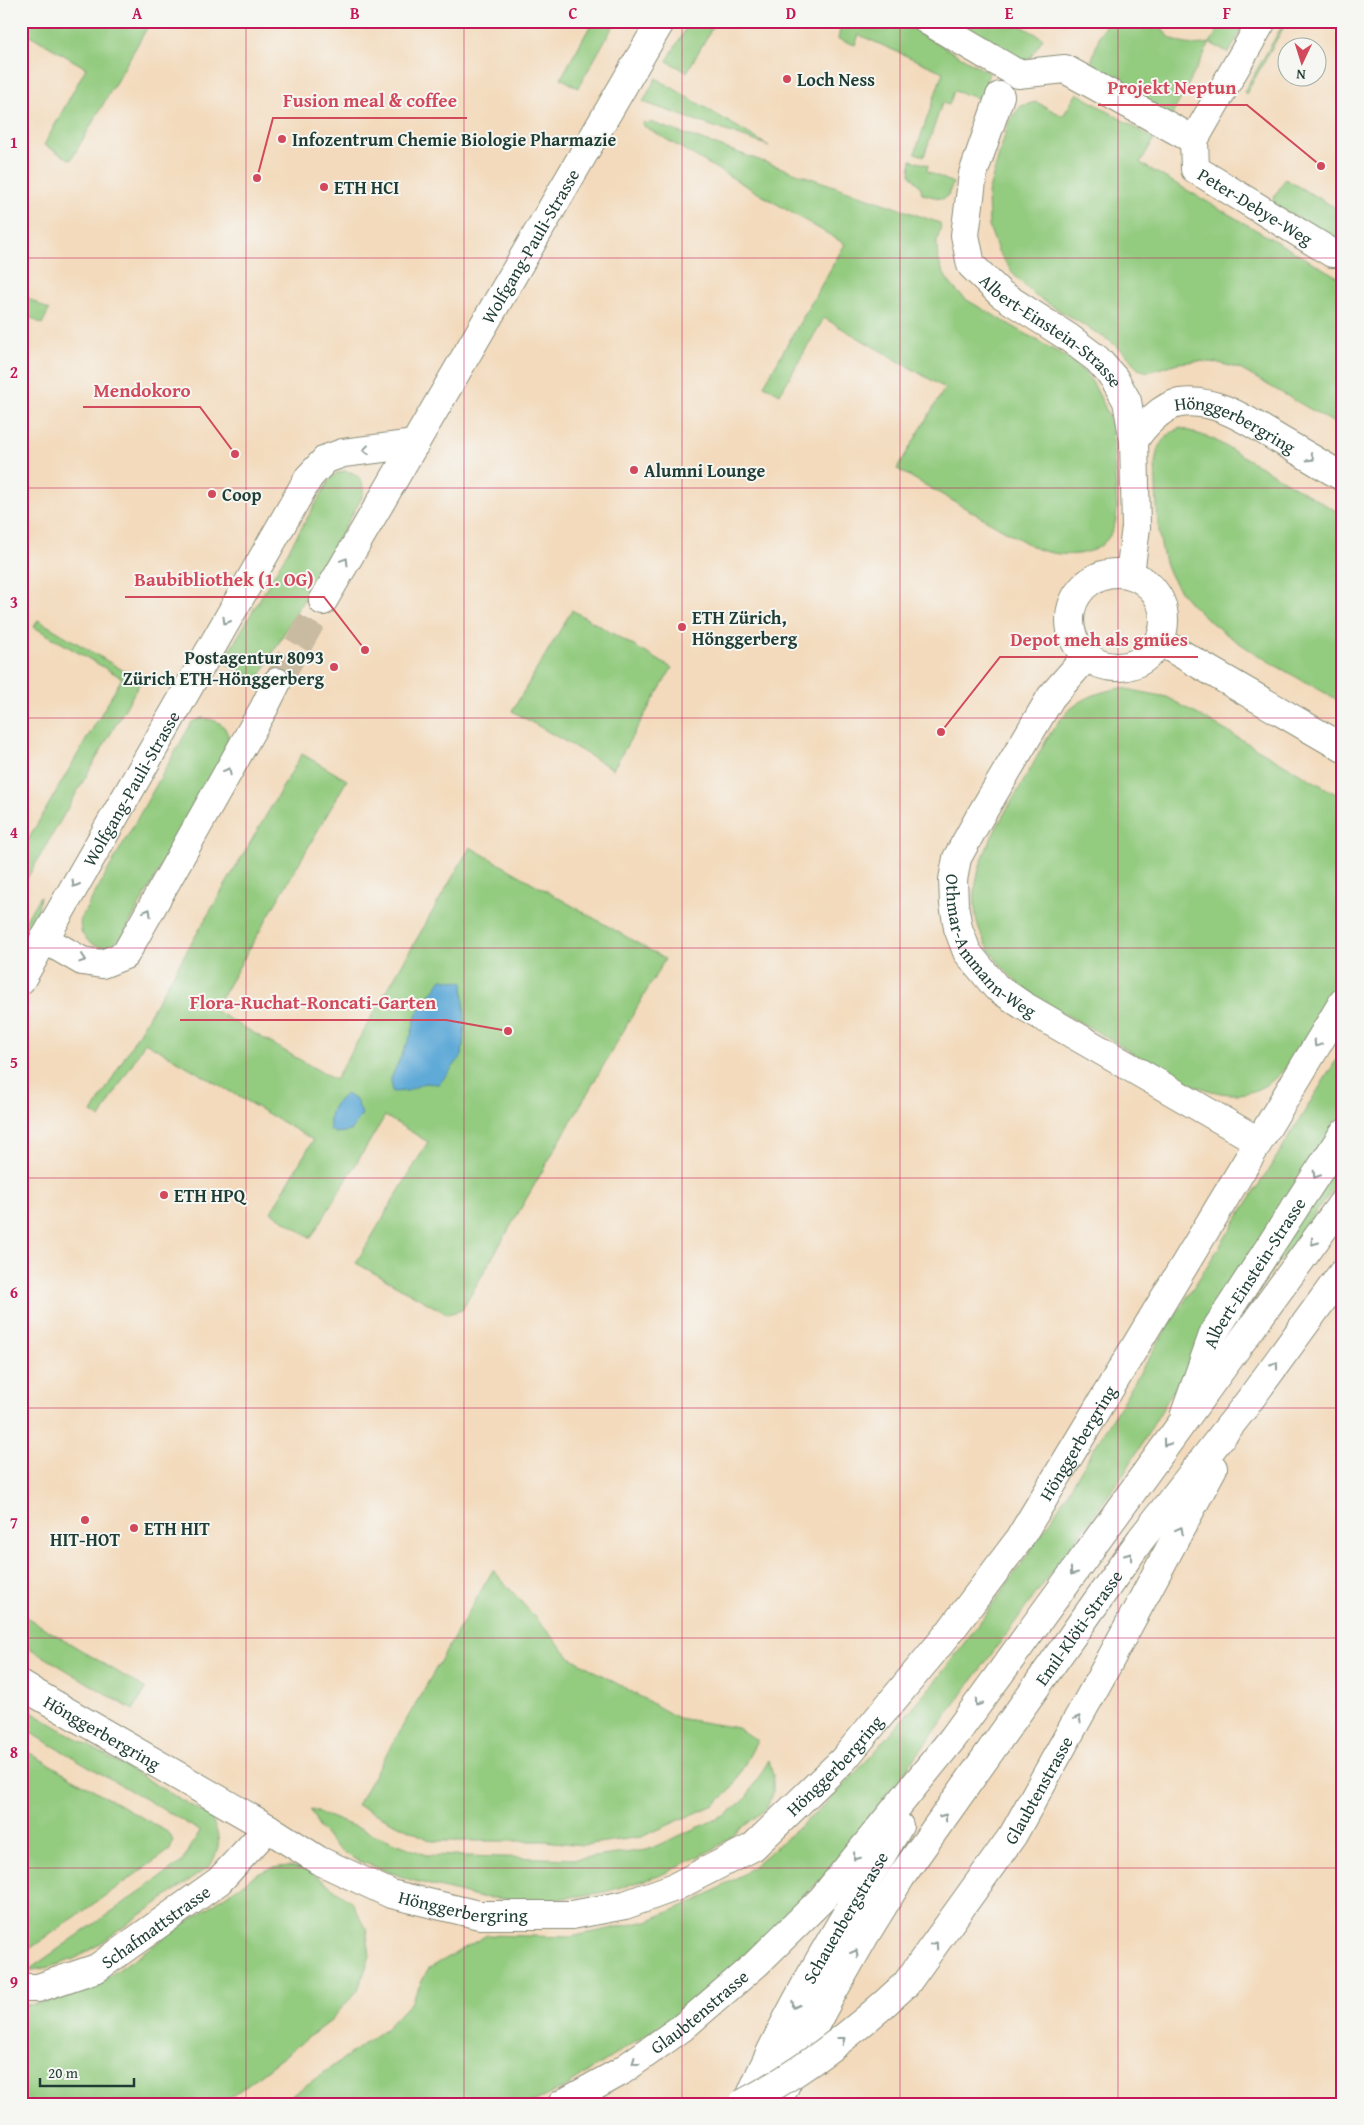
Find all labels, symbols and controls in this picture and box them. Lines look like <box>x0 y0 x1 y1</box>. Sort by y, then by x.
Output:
text: A <box>132 1 143 25</box>
text: B <box>350 1 360 25</box>
text: C <box>568 1 578 25</box>
text: D <box>786 1 796 25</box>
text: E <box>1005 1 1014 25</box>
text: F <box>1223 1 1231 25</box>
north arrow <box>1276 38 1326 88</box>
text: N <box>1295 65 1306 85</box>
place label: Loch Ness <box>797 66 875 93</box>
callout: Projekt Neptun <box>1098 71 1247 105</box>
marker: Loch Ness <box>781 73 793 85</box>
text: Projekt Neptun <box>1108 73 1237 101</box>
callout: Fusion meal & coffee <box>273 84 467 118</box>
text: Fusion meal & coffee <box>283 86 457 114</box>
place label: Infozentrum Chemie Biologie Pharmazie <box>292 126 617 153</box>
text: 1 <box>10 130 18 154</box>
marker: Infozentrum Chemie Biologie Pharmazie <box>276 133 288 145</box>
street label: Peter-Debye-Weg <box>1193 160 1318 252</box>
street label: Wolfgang-Pauli-Strasse <box>474 163 586 328</box>
place label: ETH HCI <box>334 174 399 201</box>
marker: ETH HCI <box>318 181 330 193</box>
street label: Albert-Einstein-Strasse <box>974 267 1130 392</box>
text: 2 <box>10 360 18 384</box>
callout: Mendokoro <box>83 373 200 407</box>
text: Mendokoro <box>94 376 191 404</box>
street label: Hönggerbergring <box>1173 389 1301 460</box>
one-way arrow <box>362 444 370 455</box>
one-way arrow <box>1305 452 1314 462</box>
place label: Alumni Lounge <box>644 457 765 484</box>
marker: Alumni Lounge <box>628 464 640 476</box>
place label: Coop <box>222 481 262 508</box>
marker: Coop <box>206 488 218 500</box>
one-way arrow <box>339 558 349 567</box>
callout: Baubibliothek (1. OG) <box>125 563 324 597</box>
text: Baubibliothek (1. OG) <box>134 565 314 593</box>
text: 3 <box>10 590 18 614</box>
place label: ETH Zürich, Hönggerberg <box>692 604 798 652</box>
one-way arrow <box>222 615 232 624</box>
marker: ETH Zürich, Hönggerberg <box>676 621 688 633</box>
callout: Depot meh als gmües <box>1000 623 1198 657</box>
text: Depot meh als gmües <box>1010 625 1188 653</box>
place label: Postagentur 8093 Zürich ETH-Hönggerberg <box>123 644 325 692</box>
marker: Postagentur 8093 Zürich ETH-Hönggerberg <box>328 661 340 673</box>
street label: Wolfgang-Pauli-Strasse <box>76 705 186 871</box>
one-way arrow <box>222 767 232 776</box>
text: 4 <box>10 820 18 844</box>
street label: Othmar-Ammann-Weg <box>939 872 1042 1024</box>
one-way arrow <box>72 879 82 888</box>
one-way arrow <box>142 909 152 918</box>
one-way arrow <box>78 954 87 964</box>
callout: Flora-Ruchat-Roncati-Garten <box>180 986 446 1020</box>
text: Flora-Ruchat-Roncati-Garten <box>190 988 437 1016</box>
one-way arrow <box>1314 1038 1324 1047</box>
text: 5 <box>10 1050 18 1074</box>
one-way arrow <box>1313 1169 1322 1179</box>
place label: ETH HPQ <box>174 1182 247 1209</box>
marker: ETH HPQ <box>158 1189 170 1201</box>
street label: Albert-Einstein-Strasse <box>1196 1192 1312 1352</box>
one-way arrow <box>1311 1236 1320 1246</box>
text: 6 <box>10 1280 18 1304</box>
one-way arrow <box>1269 1361 1278 1371</box>
street label: Hönggerbergring <box>1032 1380 1123 1506</box>
one-way arrow <box>1163 1438 1173 1447</box>
text: 7 <box>10 1510 18 1534</box>
marker: HIT-HOT <box>79 1514 91 1526</box>
place label: ETH HIT <box>144 1515 210 1542</box>
marker: ETH HIT <box>128 1522 140 1534</box>
place label: HIT-HOT <box>50 1526 120 1553</box>
one-way arrow <box>1174 1526 1184 1535</box>
one-way arrow <box>1123 1552 1132 1562</box>
street label: Emil-Klöti-Strasse <box>1028 1564 1129 1691</box>
one-way arrow <box>1071 1566 1079 1575</box>
street label: Hönggerbergring <box>39 1688 166 1777</box>
one-way arrow <box>975 1697 984 1707</box>
street label: Hönggerbergring <box>780 1709 889 1822</box>
one-way arrow <box>1071 1716 1081 1725</box>
street label: Glaubtenstrasse <box>997 1731 1079 1850</box>
text: 8 <box>10 1740 18 1764</box>
one-way arrow <box>938 1813 947 1823</box>
street label: Schauenbergstrasse <box>795 1846 895 1988</box>
one-way arrow <box>853 1851 862 1860</box>
street label: Schafmattstrasse <box>95 1878 216 1975</box>
street label: Hönggerbergring <box>396 1883 528 1929</box>
one-way arrow <box>929 1941 938 1951</box>
one-way arrow <box>849 1949 859 1958</box>
street label: Glaubtenstrasse <box>644 1963 754 2060</box>
text: 9 <box>10 1970 18 1994</box>
one-way arrow <box>791 2000 801 2009</box>
one-way arrow <box>836 2038 845 2046</box>
scale bar <box>40 2055 134 2087</box>
one-way arrow <box>632 2056 641 2064</box>
text: 20 m <box>48 2062 79 2083</box>

